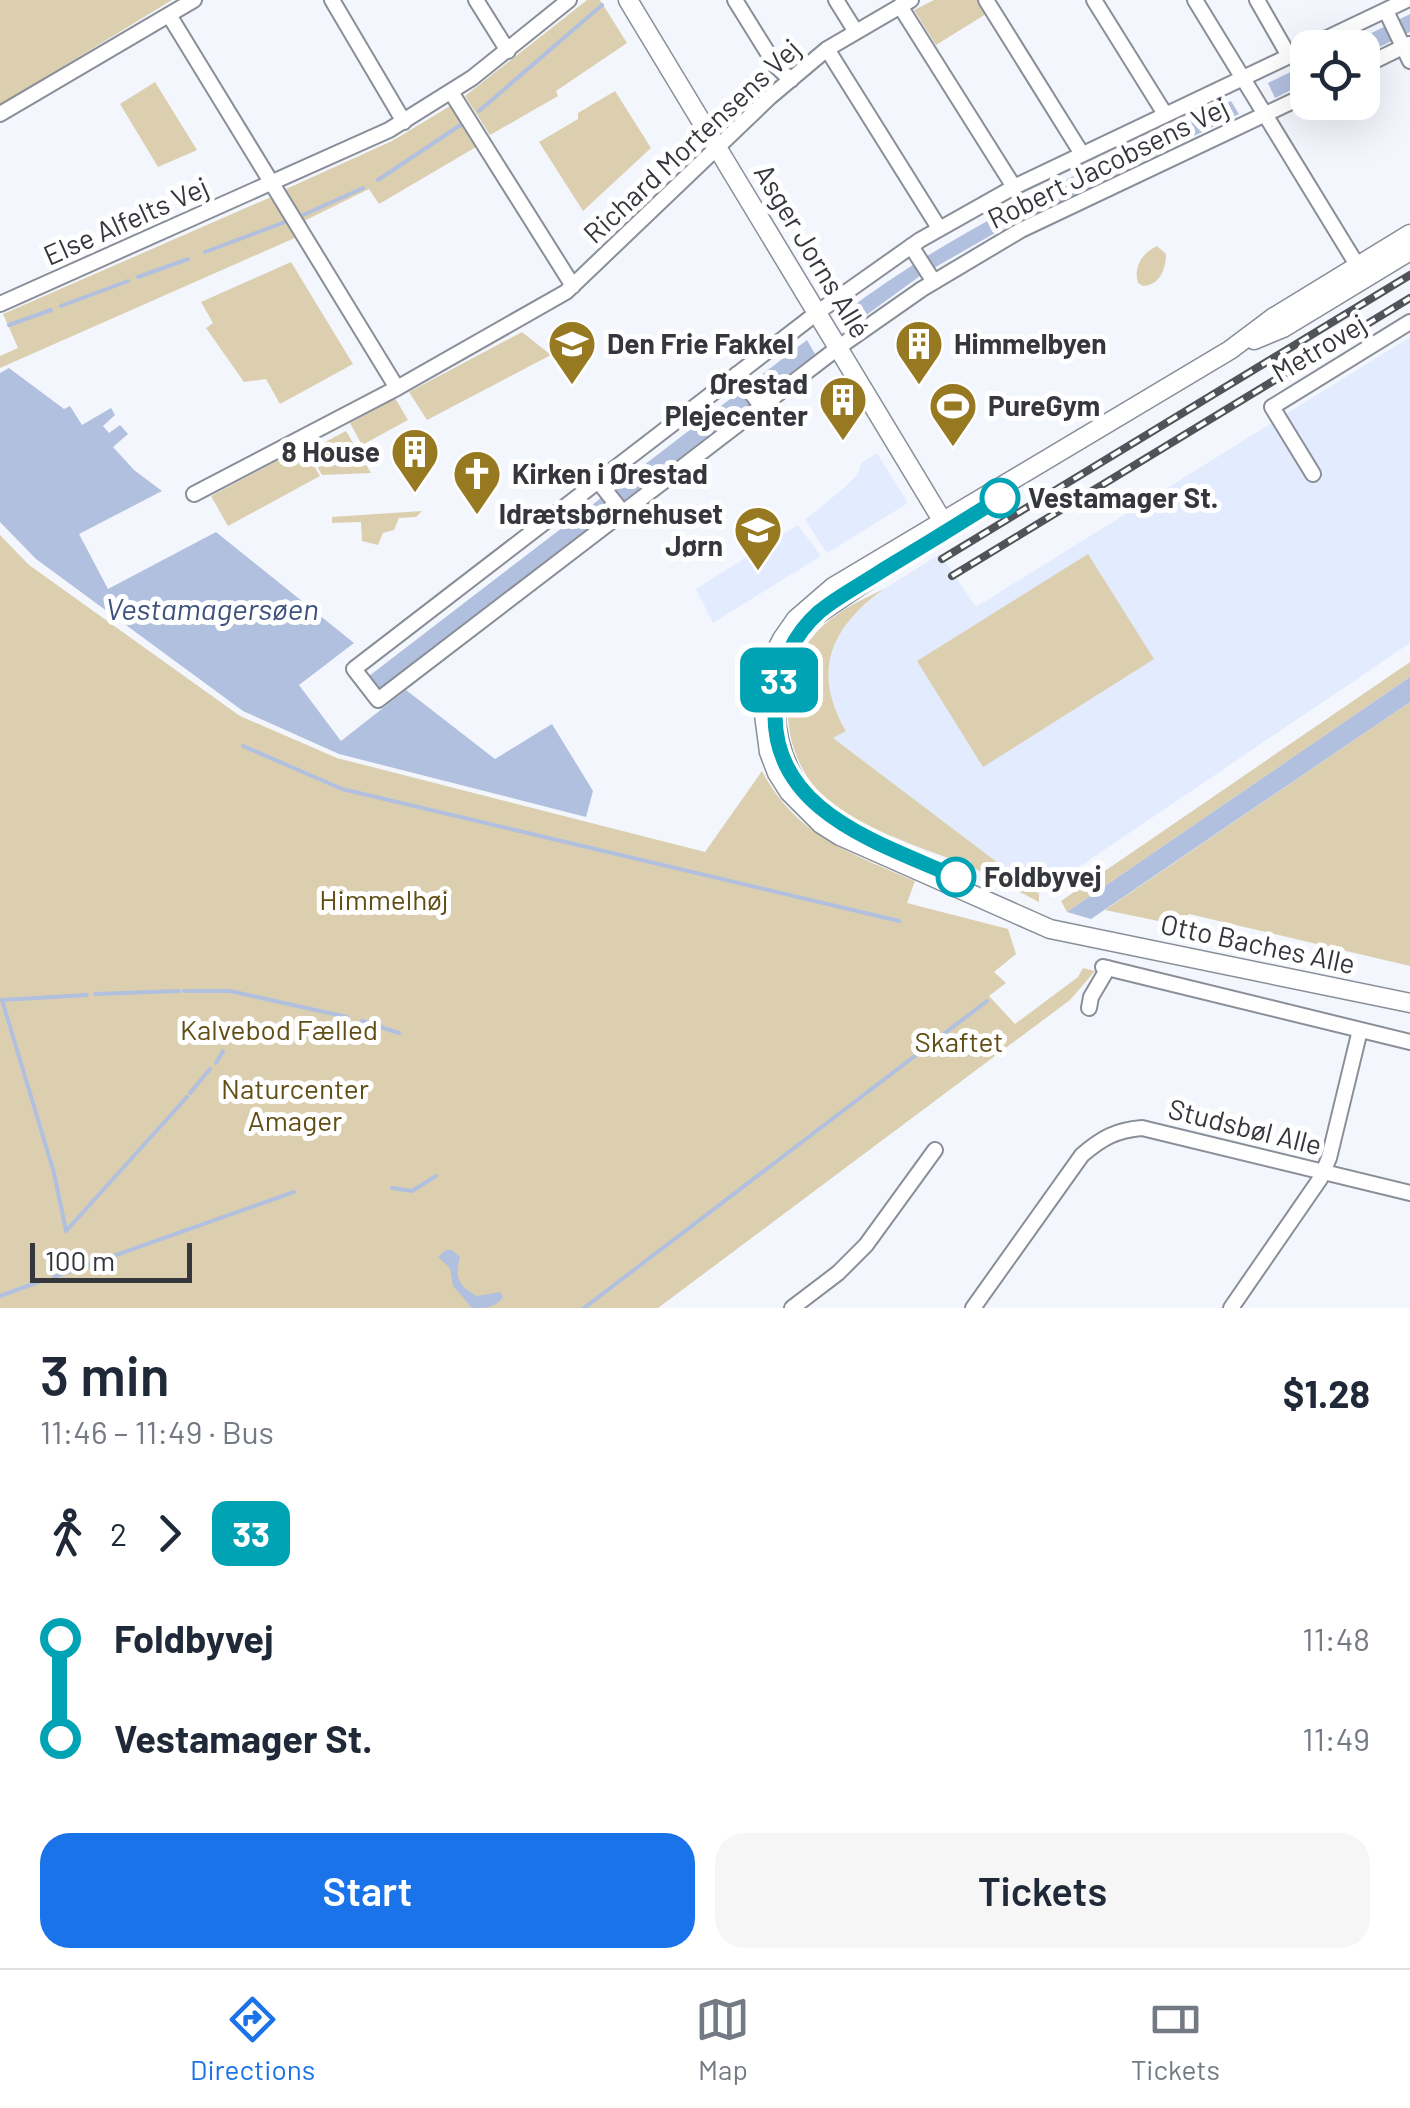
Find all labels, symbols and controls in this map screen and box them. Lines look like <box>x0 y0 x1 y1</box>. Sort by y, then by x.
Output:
map controls <box>1290 30 1380 120</box>
button: locate <box>1290 30 1380 120</box>
street label: Richard Mortensens Vej <box>576 31 807 250</box>
street label: Robert Jacobsens Vej <box>982 89 1234 235</box>
street label: Asger Jorns Allé <box>748 157 878 344</box>
street label: Else Alfelts Vej <box>38 169 213 272</box>
street label: Metrovej <box>1265 306 1372 389</box>
school or university icon: Den Frie Fakkel <box>546 318 598 386</box>
building icon: Himmelbyen <box>893 318 945 386</box>
place label: Den Frie Fakkel <box>607 326 794 360</box>
place label: Himmelbyen <box>954 326 1107 360</box>
place label: Ørestad Plejecenter <box>665 366 808 432</box>
building icon: Ørestad Plejecenter <box>817 374 869 442</box>
sports icon: PureGym <box>927 380 979 448</box>
place label: PureGym <box>988 388 1100 422</box>
building icon: 8 House <box>389 426 441 494</box>
place label: 8 House <box>281 434 380 468</box>
church icon: Kirken i Ørestad <box>451 448 503 516</box>
place label: Kirken i Ørestad <box>512 456 708 490</box>
marker: Vestamager St. <box>981 479 1019 517</box>
place label: Vestamager St. <box>1028 480 1218 514</box>
place label: Idrætsbørnehuset Jørn <box>499 496 723 562</box>
school or university icon: Idrætsbørnehuset Jørn <box>732 504 784 572</box>
water label: Vestamagersøen <box>105 590 319 626</box>
line badge: 33 <box>734 648 824 712</box>
text: 33 <box>760 659 798 701</box>
marker: Foldbyvej <box>937 858 975 896</box>
place label: Foldbyvej <box>984 859 1102 893</box>
park label: Himmelhøj <box>319 882 449 916</box>
street label: Otto Baches Alle <box>1158 906 1359 980</box>
park label: Kalvebod Fælled <box>180 1012 378 1046</box>
park label: Skaftet <box>915 1024 1004 1058</box>
park label: Naturcenter Amager <box>221 1071 369 1137</box>
street label: Studsbøl Alle <box>1165 1091 1326 1162</box>
scale bar <box>30 1238 192 1282</box>
text: 100 m <box>45 1243 115 1277</box>
text: 3 min <box>40 1341 170 1407</box>
text: $1.28 <box>1283 1370 1370 1416</box>
text: 11:46 – 11:49 · Bus <box>40 1412 274 1450</box>
icon: walk <box>40 1506 95 1561</box>
icon: forward <box>142 1506 197 1561</box>
text: 33 <box>232 1512 270 1554</box>
text: 2 <box>110 1514 127 1552</box>
text: Foldbyvej <box>114 1615 274 1661</box>
text: 11:48 <box>1302 1619 1370 1657</box>
text: Vestamager St. <box>114 1715 372 1761</box>
text: 11:49 <box>1302 1719 1370 1757</box>
button: Start <box>40 1833 695 1948</box>
button: Tickets <box>715 1833 1370 1948</box>
tab: Directions <box>190 1992 315 2086</box>
tab: Map <box>695 1992 750 2086</box>
tab: Tickets <box>1131 1992 1220 2086</box>

